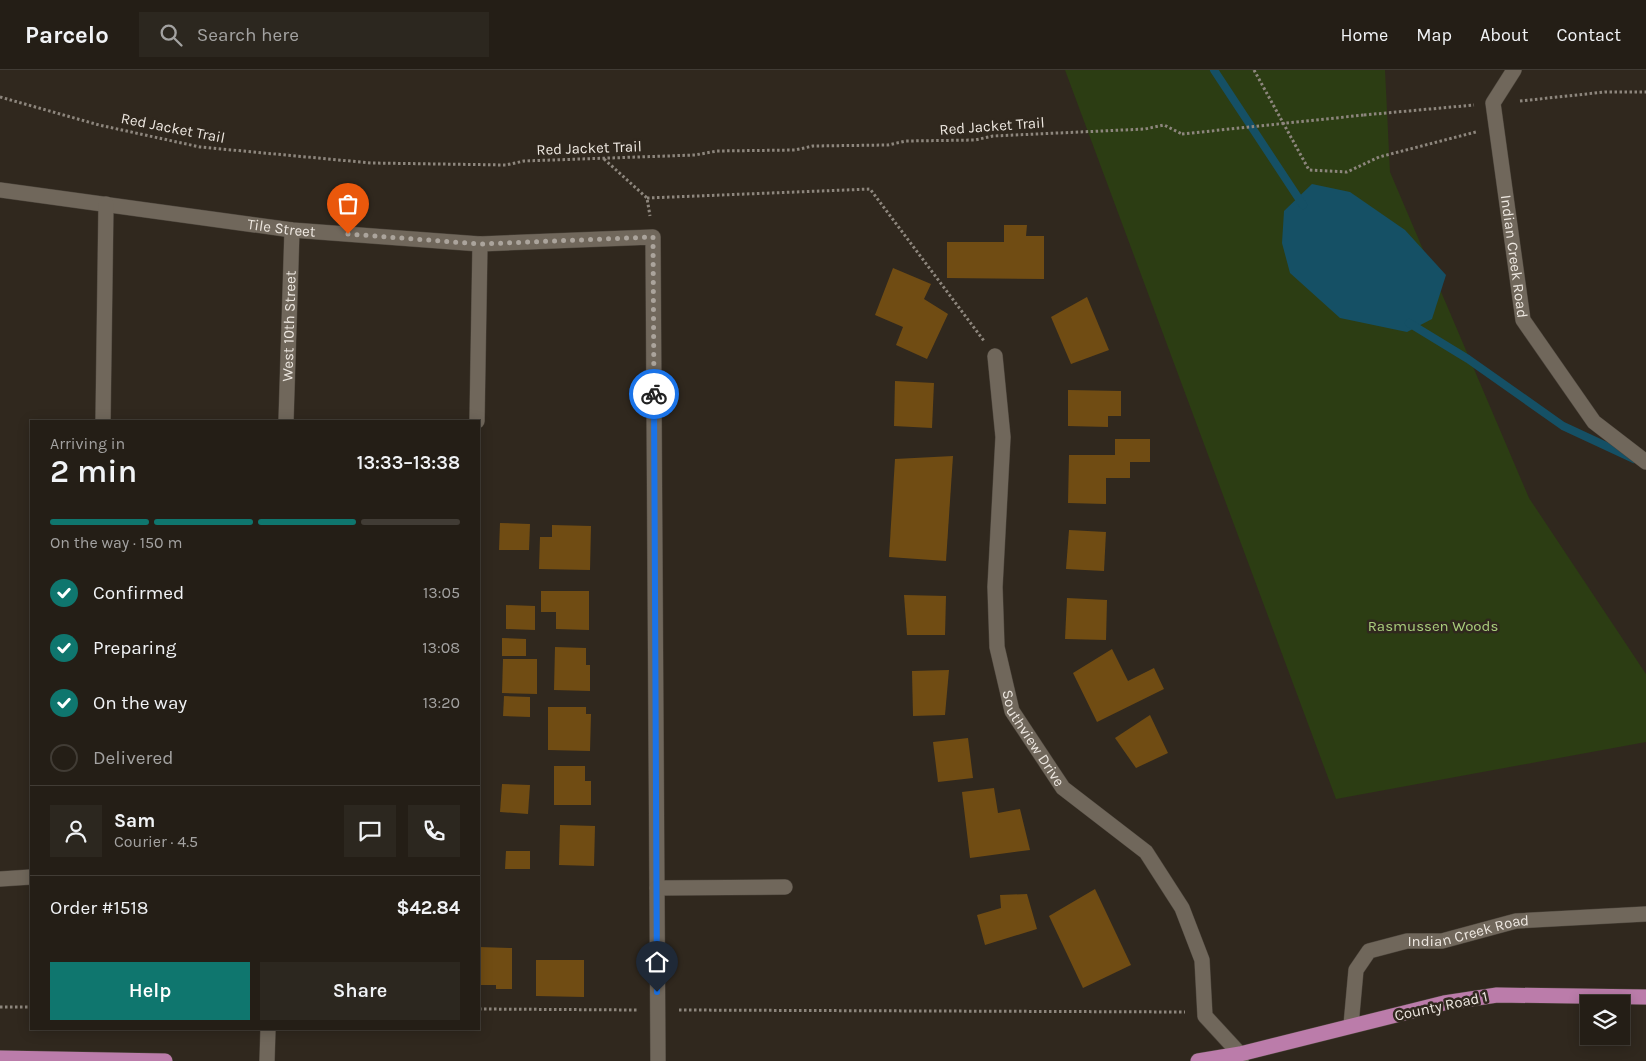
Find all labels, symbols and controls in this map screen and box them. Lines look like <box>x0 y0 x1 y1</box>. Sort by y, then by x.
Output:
search box <box>139 12 489 57</box>
text: Parcelo <box>25 21 109 49</box>
icon: search <box>157 21 185 49</box>
text: Search here <box>197 24 299 46</box>
text: Home <box>1340 24 1388 46</box>
text: Map <box>1416 24 1452 46</box>
text: About <box>1480 24 1529 46</box>
text: Contact <box>1557 24 1621 46</box>
street label: Red Jacket Trail <box>119 109 227 147</box>
street label: Red Jacket Trail <box>939 113 1045 139</box>
street label: Red Jacket Trail <box>536 137 642 159</box>
pin <box>327 183 369 234</box>
icon: bag <box>334 190 362 218</box>
street label: Indian Creek Road <box>1497 194 1532 319</box>
street label: Tile Street <box>246 215 317 241</box>
street label: West 10th Street <box>278 270 300 382</box>
courier <box>629 369 679 419</box>
icon: bike <box>640 380 668 408</box>
text: Arriving in <box>50 434 125 453</box>
text: 13:33–13:38 <box>357 452 460 474</box>
text: 2 min <box>50 453 137 490</box>
text: On the way · 150 m <box>50 533 182 552</box>
icon: check <box>50 579 78 607</box>
text: Confirmed <box>93 582 184 604</box>
text: 13:05 <box>423 583 460 602</box>
park label: Rasmussen Woods <box>1368 617 1498 635</box>
icon: check <box>50 634 78 662</box>
text: Preparing <box>93 637 176 659</box>
text: 13:08 <box>422 638 460 657</box>
street label: Southview Drive <box>998 688 1069 790</box>
icon: check <box>50 689 78 717</box>
text: On the way <box>93 692 187 714</box>
text: 13:20 <box>423 693 460 712</box>
text: Delivered <box>93 747 173 769</box>
button: person <box>50 805 102 857</box>
button: chat <box>344 805 396 857</box>
button: phone <box>408 805 460 857</box>
text: Sam <box>114 810 155 832</box>
text: Courier · 4.5 <box>114 832 198 851</box>
text: Order #1518 <box>50 897 148 919</box>
text: $42.84 <box>396 897 460 919</box>
street label: Indian Creek Road <box>1407 911 1529 950</box>
pin <box>636 941 678 992</box>
icon: home <box>643 948 671 976</box>
button: Help <box>50 962 250 1020</box>
button: Share <box>260 962 460 1020</box>
street label: County Road 1 <box>1393 987 1489 1025</box>
map controls <box>1580 995 1630 1045</box>
button: layers <box>1580 995 1630 1045</box>

